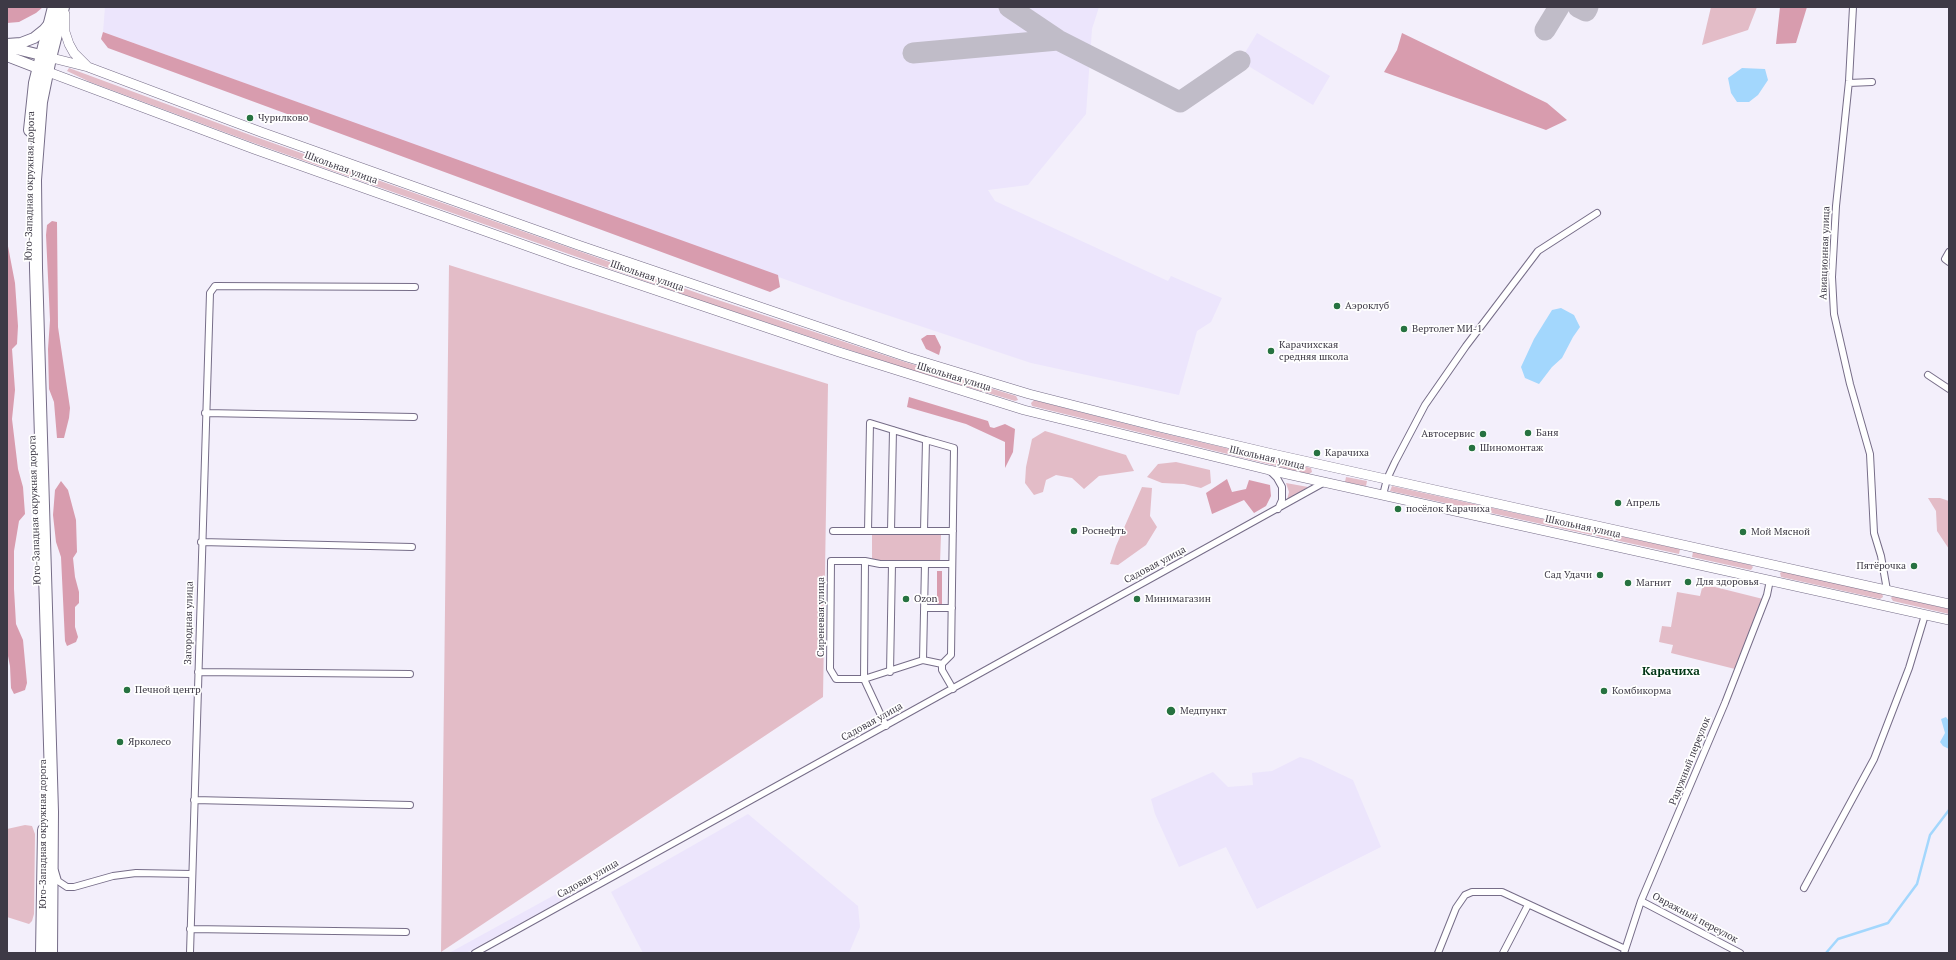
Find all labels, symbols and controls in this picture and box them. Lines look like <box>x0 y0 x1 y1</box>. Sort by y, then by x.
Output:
street label: Юго-Западная окружная дорога <box>23 111 37 261</box>
place label: Чурилково <box>258 112 308 124</box>
marker: Чурилково <box>245 113 255 123</box>
street label: Школьная улица <box>303 149 379 187</box>
street label: Авиационная улица <box>1817 206 1833 300</box>
street label: Школьная улица <box>609 258 685 294</box>
place label: Аэроклуб <box>1345 300 1389 312</box>
marker: Аэроклуб <box>1332 301 1342 311</box>
place label: Вертолет МИ-1 <box>1412 323 1482 335</box>
marker: Вертолет МИ-1 <box>1399 324 1409 334</box>
place label: Карачихская средняя школа <box>1279 339 1348 362</box>
marker: Карачихская средняя школа <box>1266 346 1276 356</box>
street label: Школьная улица <box>915 360 993 394</box>
place label: Баня <box>1536 427 1558 439</box>
place label: Автосервис <box>1421 428 1475 440</box>
marker: Баня <box>1523 428 1533 438</box>
marker: Автосервис <box>1478 429 1488 439</box>
street label: Юго-Западная окружная дорога <box>26 435 44 585</box>
place label: Шиномонтаж <box>1480 442 1543 454</box>
marker: Шиномонтаж <box>1467 443 1477 453</box>
street label: Школьная улица <box>1228 444 1306 472</box>
place label: Карачиха <box>1325 447 1369 459</box>
marker: Карачиха <box>1312 448 1322 458</box>
place label: Апрель <box>1626 497 1660 509</box>
marker: Апрель <box>1613 498 1623 508</box>
place label: посёлок Карачиха <box>1406 503 1490 515</box>
marker: посёлок Карачиха <box>1393 504 1403 514</box>
street label: Школьная улица <box>1544 513 1622 541</box>
place label: Роснефть <box>1082 525 1126 537</box>
marker: Роснефть <box>1069 526 1079 536</box>
place label: Мой Мясной <box>1751 526 1810 538</box>
marker: Мой Мясной <box>1738 527 1748 537</box>
street label: Садовая улица <box>1122 544 1188 586</box>
place label: Пятёрочка <box>1856 560 1906 572</box>
marker: Пятёрочка <box>1909 561 1919 571</box>
place label: Сад Удачи <box>1544 569 1592 581</box>
marker: Сад Удачи <box>1595 570 1605 580</box>
place label: Для здоровья <box>1696 576 1759 588</box>
street label: Сиреневая улица <box>815 577 827 657</box>
place label: Магнит <box>1636 577 1671 589</box>
marker: Для здоровья <box>1683 577 1693 587</box>
marker: Магнит <box>1623 578 1633 588</box>
street label: Загородная улица <box>182 581 196 665</box>
place label: Ozon <box>914 593 937 605</box>
place label: Минимагазин <box>1145 593 1211 605</box>
marker: Ozon <box>901 594 911 604</box>
marker: Минимагазин <box>1132 594 1142 604</box>
district label: Карачиха <box>1642 665 1700 679</box>
place label: Печной центр <box>135 684 201 696</box>
marker: Печной центр <box>122 685 132 695</box>
place label: Комбикорма <box>1612 685 1671 697</box>
marker: Комбикорма <box>1599 686 1609 696</box>
street label: Садовая улица <box>839 700 905 744</box>
marker: Медпункт <box>1165 705 1177 717</box>
place label: Медпункт <box>1180 705 1227 717</box>
street label: Радужный переулок <box>1667 715 1713 807</box>
place label: Ярколесо <box>128 736 171 748</box>
marker: Ярколесо <box>115 737 125 747</box>
street label: Юго-Западная окружная дорога <box>37 759 49 909</box>
street label: Садовая улица <box>555 857 621 901</box>
street label: Овражный переулок <box>1650 890 1740 946</box>

